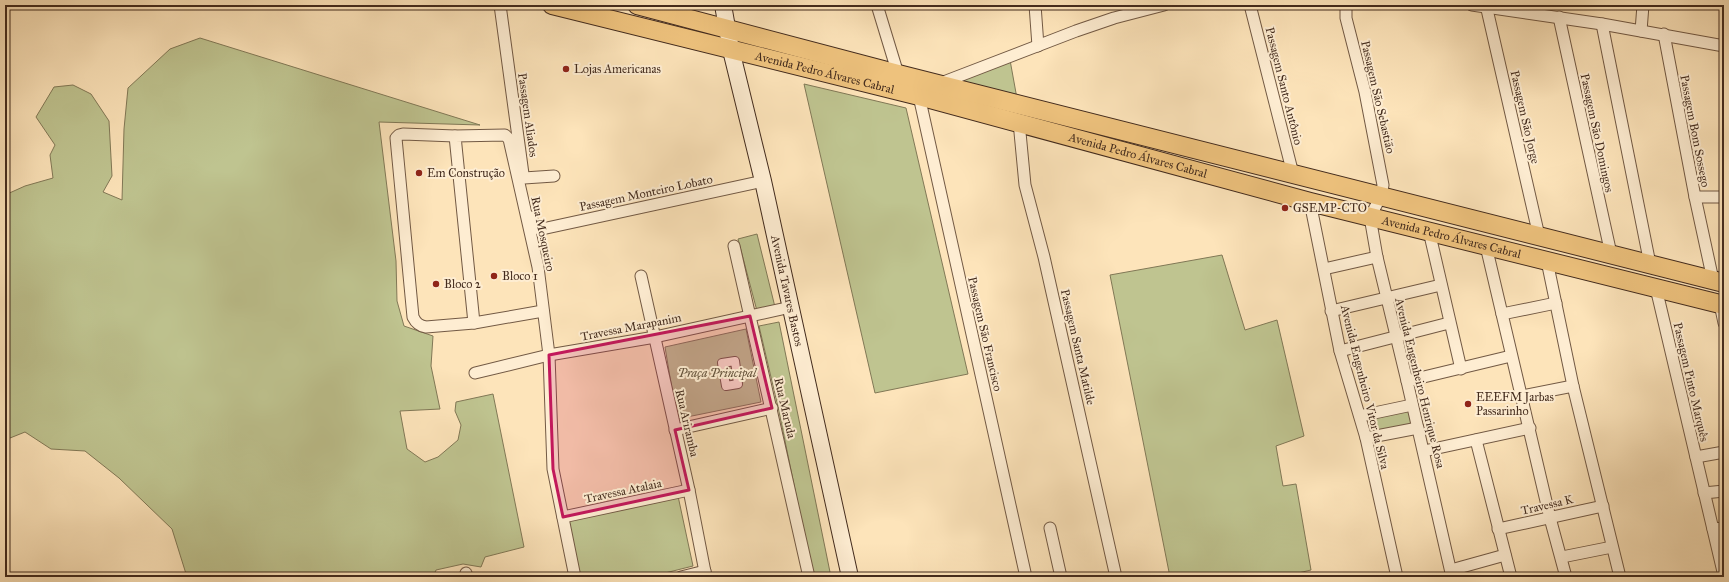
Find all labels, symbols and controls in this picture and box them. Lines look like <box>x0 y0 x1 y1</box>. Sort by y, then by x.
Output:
street label: Passagem Santo Antônio <box>1262 26 1305 147</box>
street label: Passagem São Sebastião <box>1357 39 1398 155</box>
street label: Avenida Pedro Álvares Cabral <box>753 48 896 97</box>
place label: Lojas Americanas <box>574 62 661 76</box>
marker: Lojas Americanas <box>561 64 571 74</box>
street label: Passagem São Jorge <box>1506 69 1543 165</box>
street label: Passagem Aliados <box>514 72 541 158</box>
street label: Passagem São Domingos <box>1577 72 1616 194</box>
street label: Passagem Bom Sossego <box>1676 74 1713 189</box>
street label: Avenida Pedro Álvares Cabral <box>1066 130 1209 181</box>
place label: Em Construção <box>427 166 505 180</box>
marker: Em Construção <box>414 168 424 178</box>
street label: Passagem Monteiro Lobato <box>578 172 714 215</box>
street label: Rua Mosqueiro <box>527 195 558 273</box>
place label: GSEMP-CTO <box>1293 201 1367 215</box>
marker: GSEMP-CTO <box>1280 203 1290 213</box>
street label: Avenida Pedro Álvares Cabral <box>1380 213 1523 261</box>
street label: Avenida Tavares Bastos <box>768 233 806 348</box>
place label: Bloco 1 <box>502 269 538 283</box>
marker: Bloco 1 <box>489 271 499 281</box>
street label: Passagem São Francisco <box>964 275 1005 393</box>
place label: Bloco 2 <box>444 277 481 291</box>
marker: Bloco 2 <box>431 279 441 289</box>
street label: Passagem Santa Matilde <box>1057 288 1098 406</box>
street label: Avenida Engenheiro Henrique Rosa <box>1391 295 1448 471</box>
street label: Avenida Engenheiro Vitor da Silva <box>1337 302 1392 472</box>
street label: Travessa Marapanim <box>579 310 683 344</box>
street label: Passagem Pinto Marquês <box>1670 321 1712 443</box>
park label: Praça Principal <box>678 366 758 381</box>
street label: Rua Maruda <box>771 376 799 441</box>
street label: Rua Ariramba <box>672 388 702 459</box>
place label: EEEFM Jarbas Passarinho <box>1476 390 1554 418</box>
marker: EEEFM Jarbas Passarinho <box>1463 399 1473 409</box>
street label: Travessa Atalaia <box>583 476 664 506</box>
street label: Travessa K <box>1520 492 1575 518</box>

